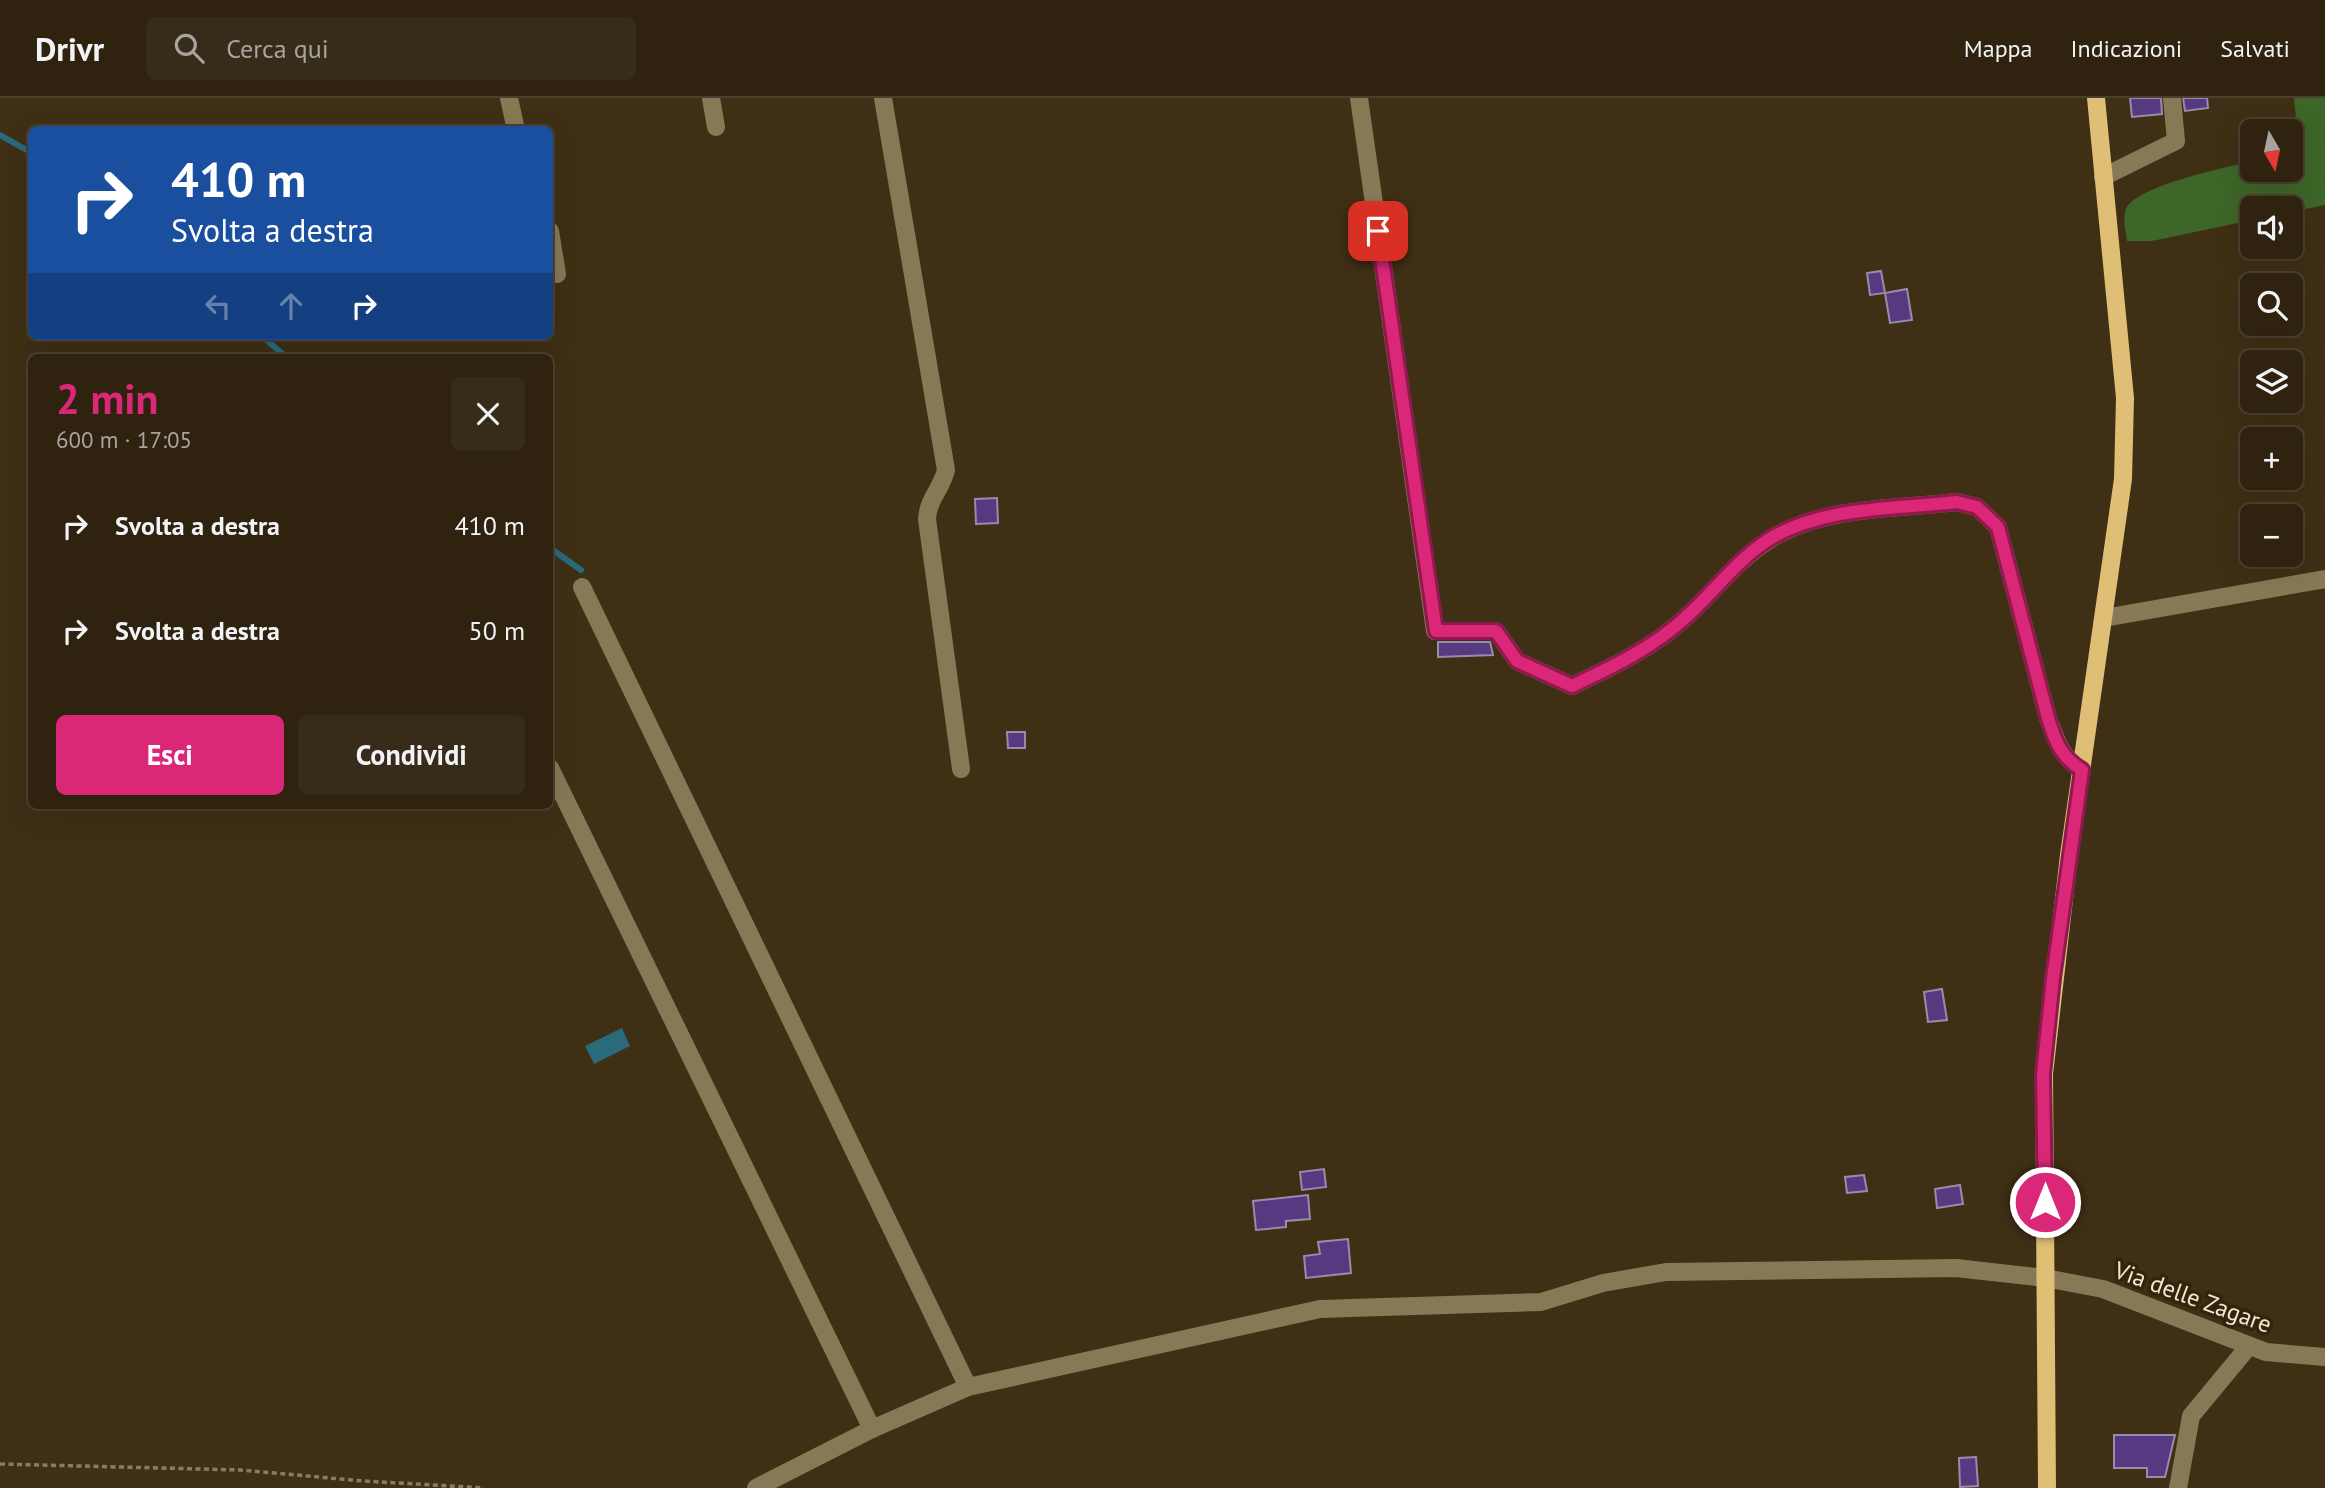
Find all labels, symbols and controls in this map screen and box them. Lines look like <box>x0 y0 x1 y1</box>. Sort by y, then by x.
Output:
search box <box>146 17 636 80</box>
text: Drivr <box>35 27 104 70</box>
icon: search <box>170 29 208 67</box>
text: Cerca qui <box>226 32 329 65</box>
text: Mappa <box>1964 33 2033 64</box>
text: Indicazioni <box>2071 33 2182 64</box>
text: Salvati <box>2220 33 2290 64</box>
north arrow <box>2240 119 2303 182</box>
map controls <box>2240 119 2303 567</box>
text: 410 m <box>171 147 306 211</box>
icon: right <box>56 154 147 245</box>
button: sound <box>2240 196 2303 259</box>
pin <box>1348 201 1408 261</box>
text: Svolta a destra <box>171 209 374 251</box>
icon: arrive <box>1359 212 1397 250</box>
button: search <box>2240 273 2303 336</box>
icon: left <box>199 287 237 325</box>
icon: ahead <box>272 287 310 325</box>
icon: right <box>345 287 383 325</box>
button: layers <box>2240 350 2303 413</box>
text: 2 min <box>56 371 158 426</box>
button: close <box>451 377 525 451</box>
text: 600 m · 17:05 <box>56 425 192 454</box>
button: + <box>2240 427 2303 490</box>
button: − <box>2240 504 2303 567</box>
icon: right <box>56 507 94 545</box>
text: Svolta a destra <box>115 509 280 542</box>
text: 410 m <box>454 509 525 542</box>
icon: right <box>56 612 94 650</box>
text: Svolta a destra <box>115 614 280 647</box>
text: 50 m <box>469 614 525 647</box>
button: Esci <box>56 715 284 795</box>
button: Condividi <box>298 715 525 795</box>
position arrow <box>2008 1165 2082 1239</box>
street label: Via delle Zagare <box>2109 1254 2276 1340</box>

